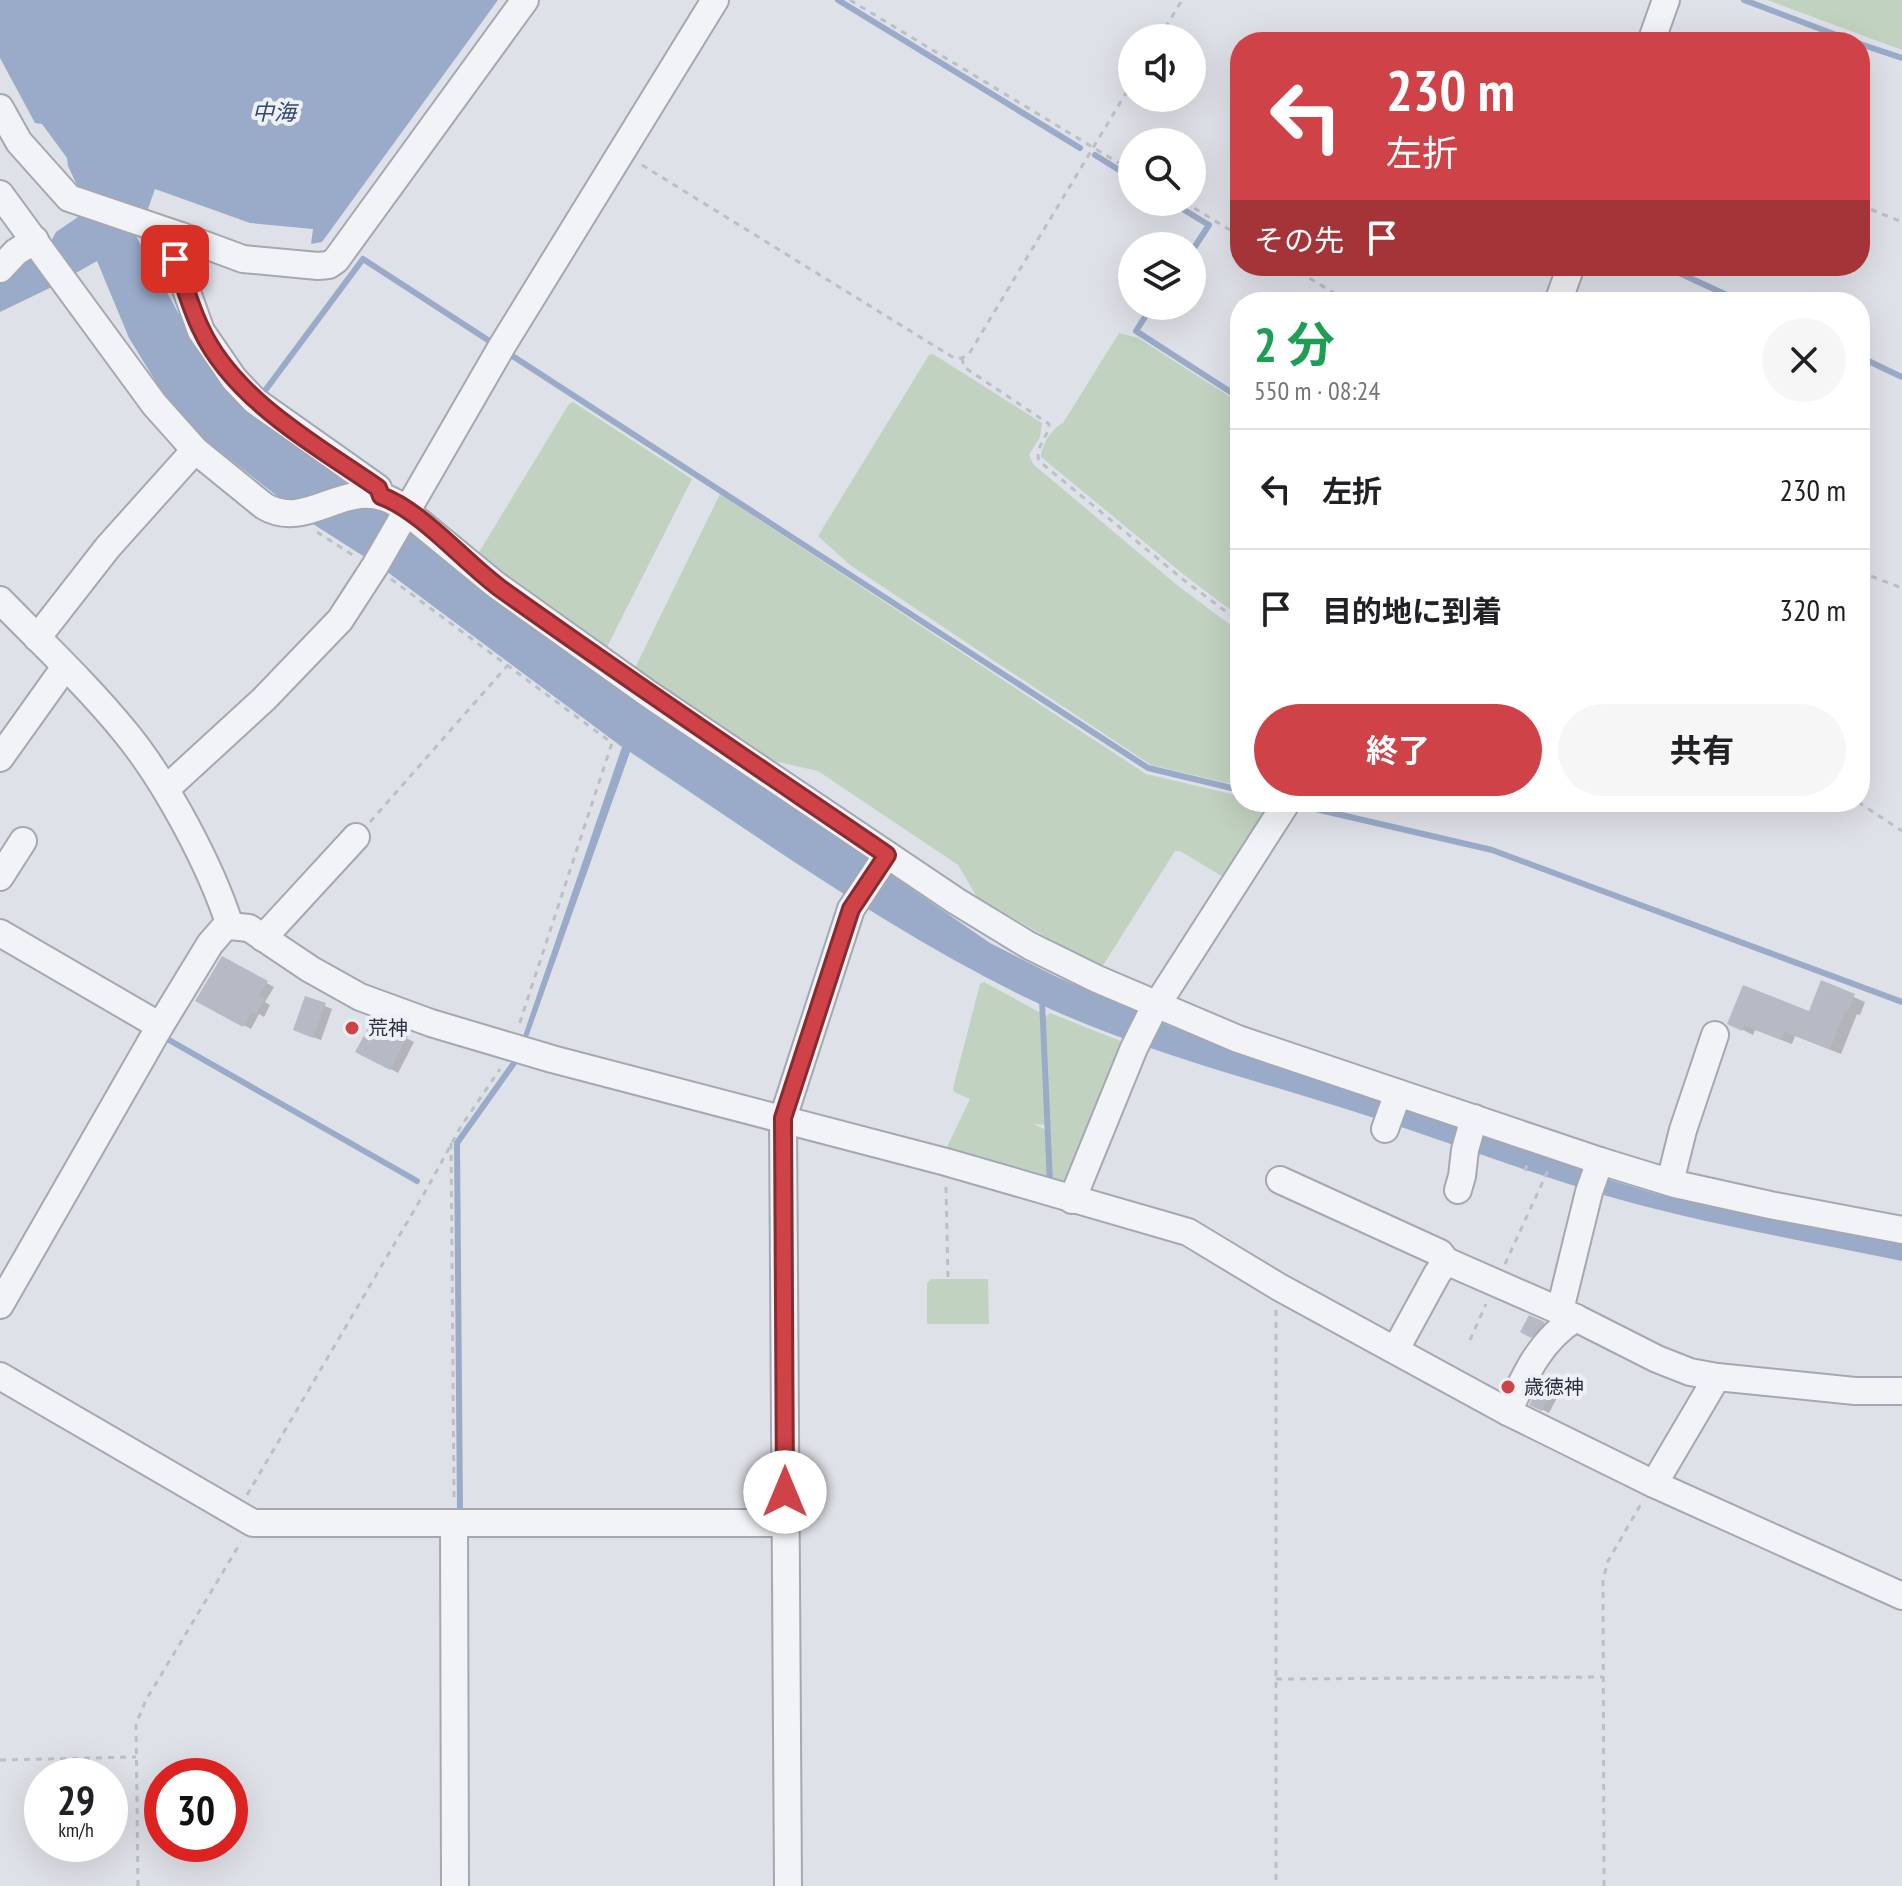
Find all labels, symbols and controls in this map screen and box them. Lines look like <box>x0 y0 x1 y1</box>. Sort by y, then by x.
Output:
map controls <box>1118 24 1206 320</box>
button: sound <box>1118 24 1206 112</box>
text: 230 m <box>1386 54 1515 126</box>
icon: left <box>1254 64 1358 168</box>
water label: 中海 <box>252 98 299 126</box>
button: search <box>1118 128 1206 216</box>
text: 左折 <box>1386 129 1458 176</box>
icon: arrive <box>1360 216 1404 260</box>
text: その先 <box>1254 220 1344 259</box>
pin <box>141 225 209 293</box>
button: layers <box>1118 232 1206 320</box>
icon: arrive <box>153 237 197 281</box>
text: 2 分 <box>1254 313 1335 375</box>
button: close <box>1762 318 1846 402</box>
text: 550 m · 08:24 <box>1254 374 1380 407</box>
icon: left <box>1254 467 1298 511</box>
text: 230 m <box>1780 470 1846 509</box>
text: 左折 <box>1322 471 1382 510</box>
icon: arrive <box>1254 587 1298 631</box>
text: 320 m <box>1780 590 1846 629</box>
text: 目的地に到着 <box>1322 591 1502 630</box>
button: 終了 <box>1254 704 1542 796</box>
button: 共有 <box>1558 704 1846 796</box>
place label: 荒神 <box>368 1015 408 1041</box>
marker: 荒神 <box>343 1019 361 1037</box>
place label: 歳徳神 <box>1524 1374 1584 1400</box>
marker: 歳徳神 <box>1499 1378 1517 1396</box>
position arrow <box>743 1450 827 1534</box>
speed limit sign: 30 <box>144 1758 248 1862</box>
text: 29 <box>57 1774 95 1826</box>
text: km/h <box>58 1817 94 1843</box>

